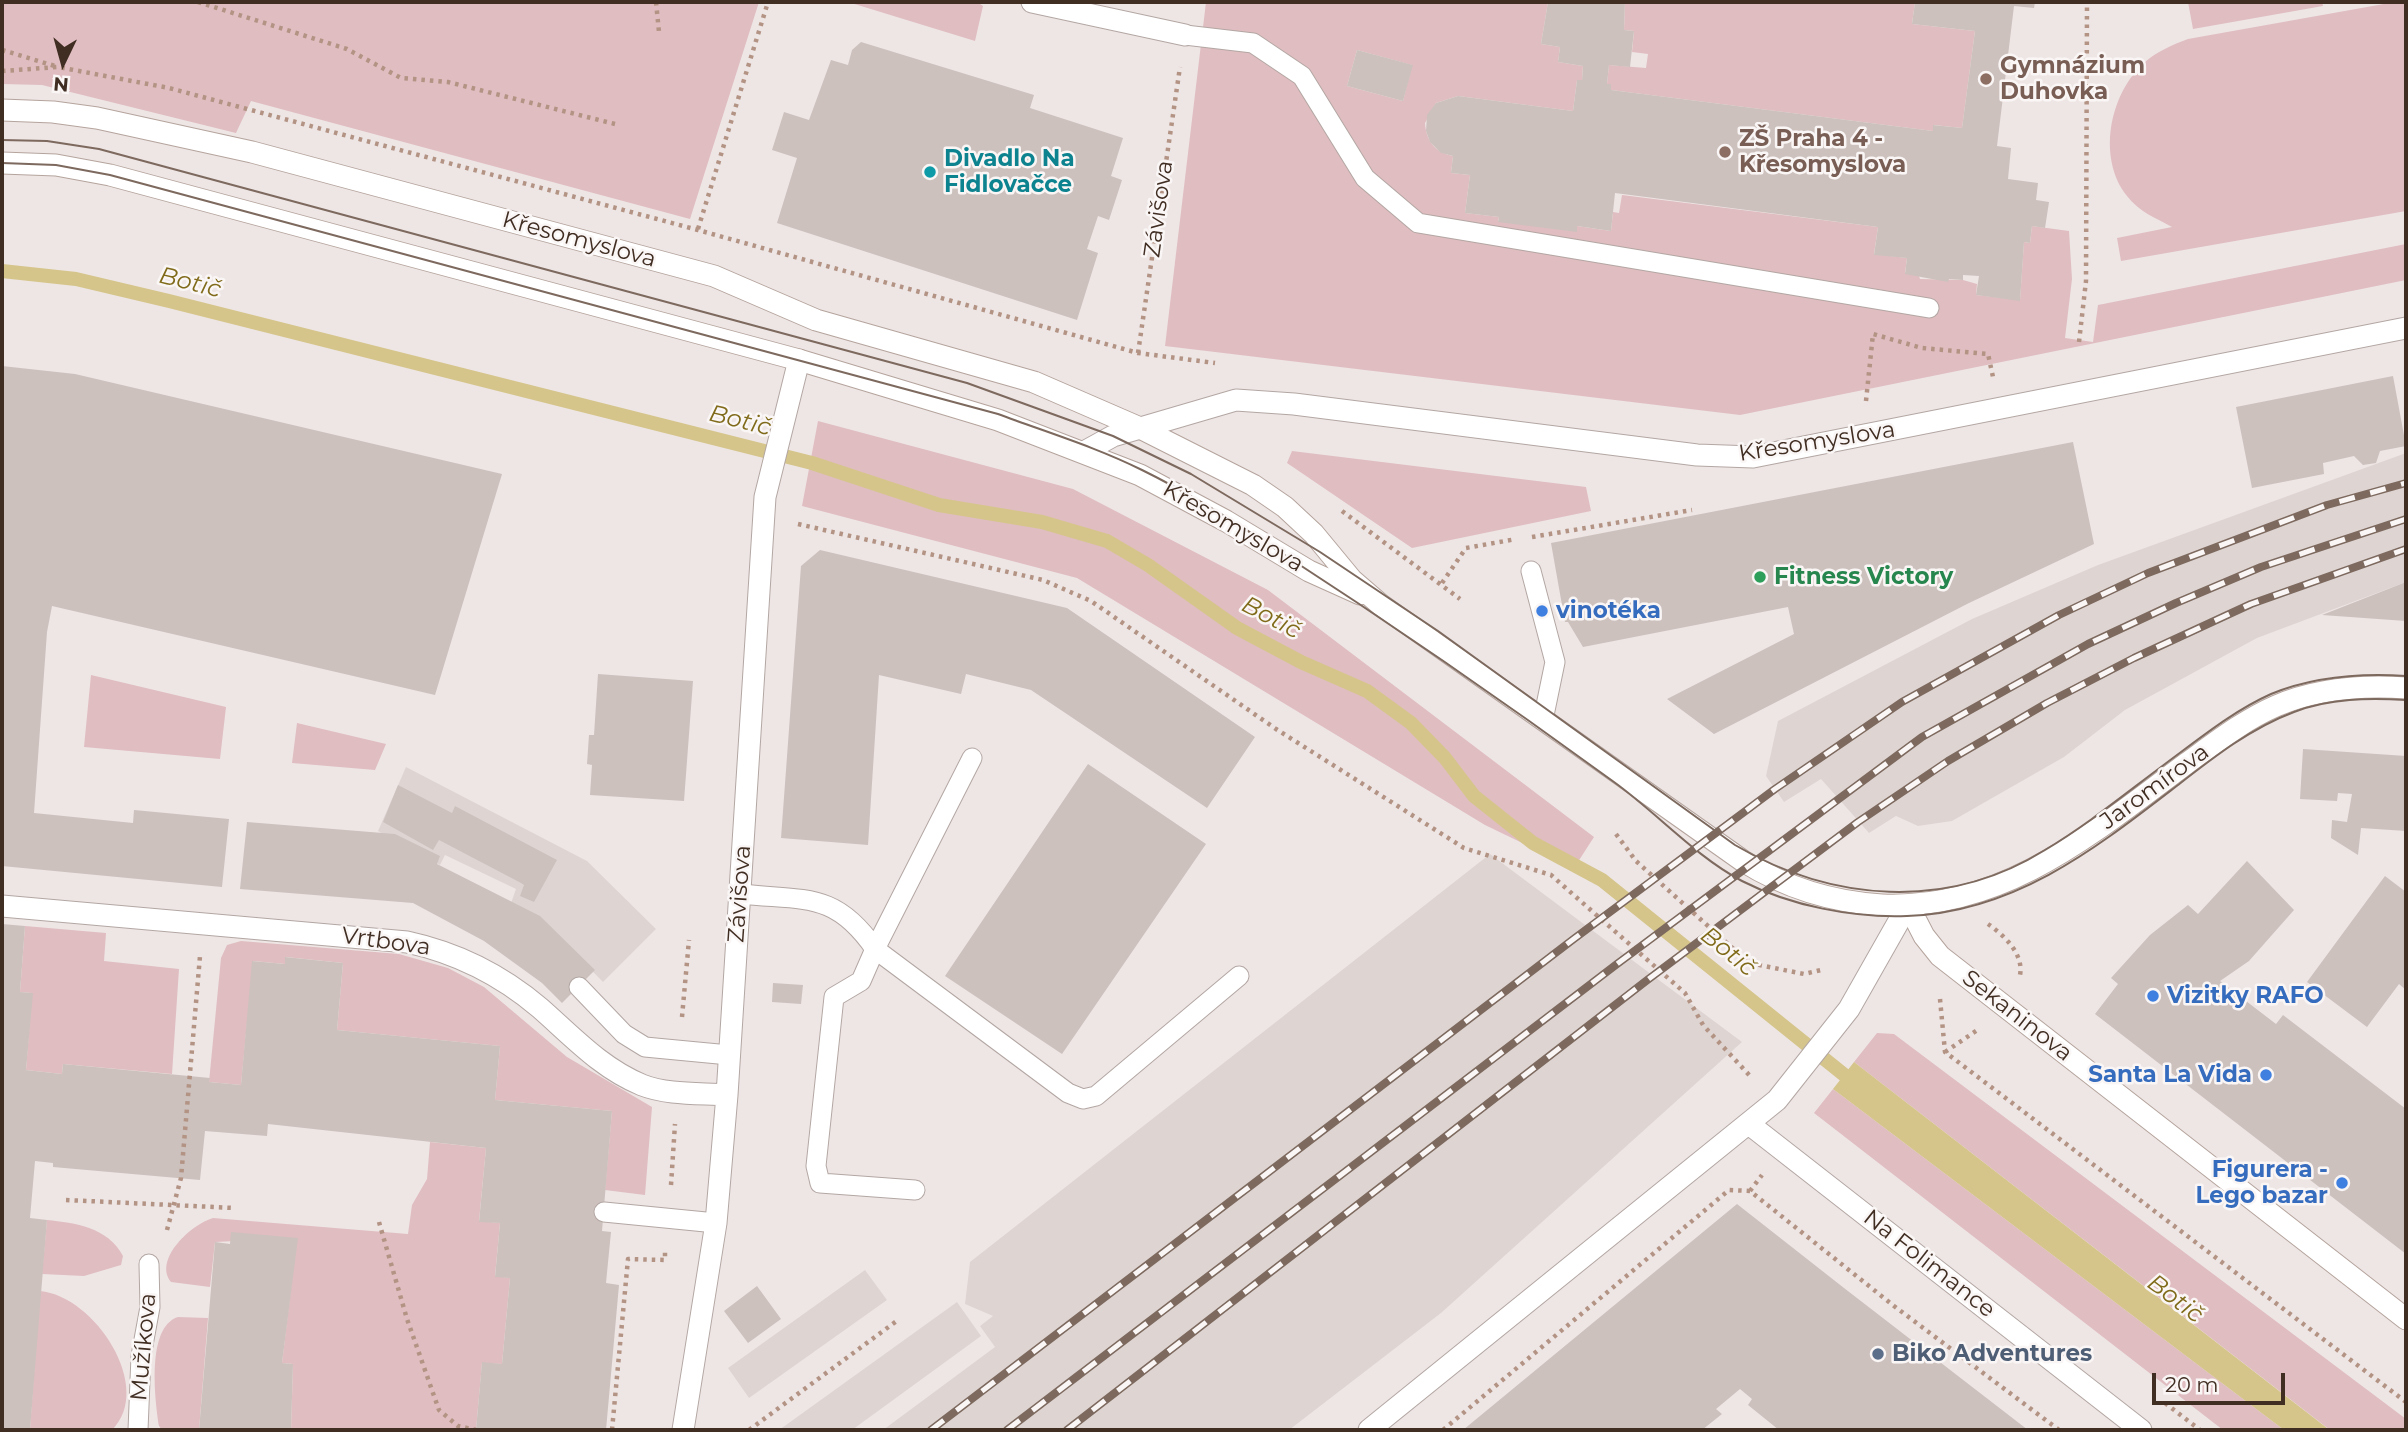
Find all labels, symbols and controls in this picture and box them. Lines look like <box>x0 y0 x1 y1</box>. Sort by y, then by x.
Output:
north arrow <box>28 28 98 98</box>
place label: Gymnázium Duhovka <box>2000 52 2145 106</box>
marker: Gymnázium Duhovka <box>1978 71 1994 87</box>
text: N <box>52 72 70 97</box>
place label: ZŠ Praha 4 - Křesomyslova <box>1739 125 1906 179</box>
marker: ZŠ Praha 4 - Křesomyslova <box>1717 144 1733 160</box>
place label: Divadlo Na Fidlovačce <box>944 145 1075 199</box>
street label: Závišova <box>1139 159 1179 259</box>
marker: Divadlo Na Fidlovačce <box>922 164 938 180</box>
street label: Křesomyslova <box>499 206 659 274</box>
water label: Botič <box>156 261 224 305</box>
water label: Botič <box>706 399 774 443</box>
street label: Křesomyslova <box>1737 416 1897 468</box>
street label: Křesomyslova <box>1158 476 1308 578</box>
place label: Fitness Victory <box>1774 563 1953 591</box>
marker: Fitness Victory <box>1752 569 1768 585</box>
water label: Botič <box>1236 591 1306 645</box>
place label: vinotéka <box>1556 597 1661 625</box>
marker: vinotéka <box>1534 603 1550 619</box>
street label: Jaromírova <box>2095 738 2215 836</box>
street label: Závišova <box>723 844 757 944</box>
water label: Botič <box>1695 921 1761 983</box>
street label: Vrtbova <box>340 922 432 962</box>
street label: Sekaninova <box>1956 964 2078 1068</box>
place label: Vizitky RAFO <box>2167 982 2324 1010</box>
marker: Vizitky RAFO <box>2145 988 2161 1004</box>
place label: Santa La Vida <box>2088 1061 2252 1089</box>
marker: Santa La Vida <box>2258 1067 2274 1083</box>
place label: Figurera - Lego bazar <box>2196 1156 2328 1210</box>
marker: Figurera - Lego bazar <box>2334 1175 2350 1191</box>
street label: Na Folimance <box>1858 1204 2000 1324</box>
water label: Botič <box>2141 1269 2209 1329</box>
street label: Mužíkova <box>126 1292 162 1402</box>
place label: Biko Adventures <box>1892 1340 2092 1368</box>
marker: Biko Adventures <box>1870 1346 1886 1362</box>
scale bar <box>2156 1358 2289 1402</box>
text: 20 m <box>2165 1372 2219 1397</box>

